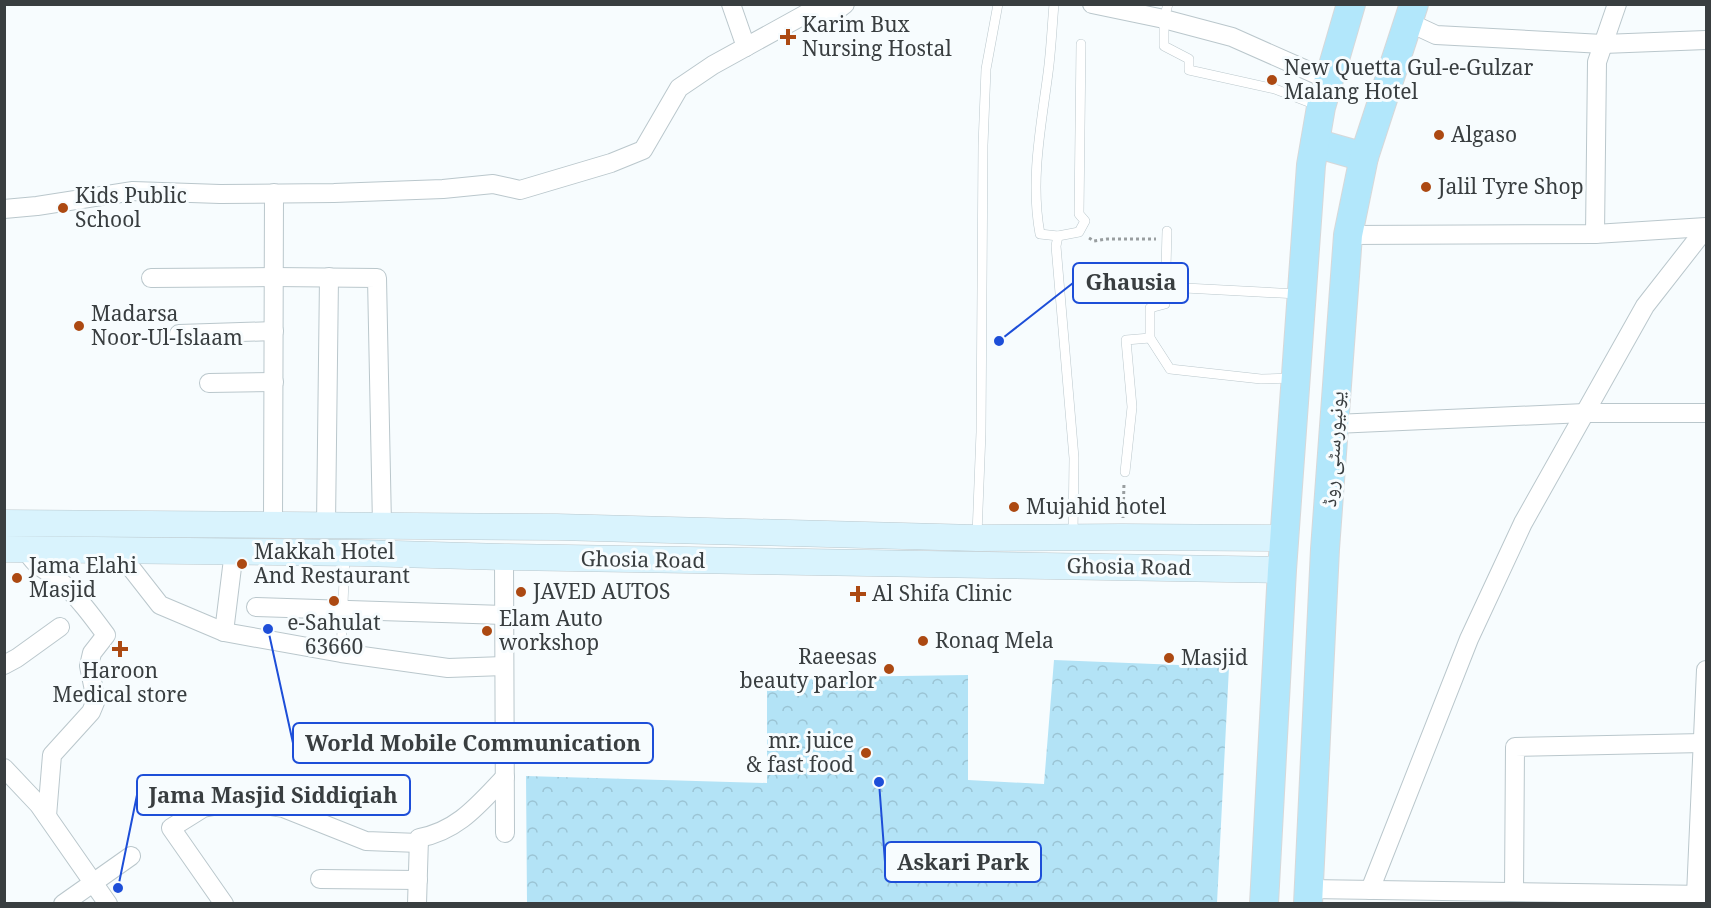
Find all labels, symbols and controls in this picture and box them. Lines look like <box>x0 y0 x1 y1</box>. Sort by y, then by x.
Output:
place label: Karim Bux Nursing Hostal <box>802 10 952 62</box>
marker: Karim Bux Nursing Hostal <box>779 28 797 46</box>
place label: New Quetta Gul-e-Gulzar Malang Hotel <box>1284 53 1534 105</box>
marker: New Quetta Gul-e-Gulzar Malang Hotel <box>1265 73 1279 87</box>
place label: Algaso <box>1451 120 1517 148</box>
marker: Algaso <box>1432 128 1446 142</box>
place label: Jalil Tyre Shop <box>1437 172 1584 200</box>
marker: Jalil Tyre Shop <box>1419 180 1433 194</box>
place label: Kids Public School <box>75 181 187 233</box>
marker: Kids Public School <box>56 201 70 215</box>
callout: Ghausia <box>1073 263 1188 303</box>
text: Ghausia <box>1085 266 1177 296</box>
place label: Madarsa Noor-Ul-Islaam <box>91 299 243 351</box>
marker: Madarsa Noor-Ul-Islaam <box>72 319 86 333</box>
street label: یونیورسٹی روڈ <box>1314 390 1350 508</box>
place label: Mujahid hotel <box>1026 492 1167 520</box>
marker: Mujahid hotel <box>1007 500 1021 514</box>
place label: Makkah Hotel And Restaurant <box>254 537 410 589</box>
street label: Ghosia Road <box>581 544 706 574</box>
place label: Jama Elahi Masjid <box>28 551 137 603</box>
street label: Ghosia Road <box>1067 551 1192 581</box>
marker: Makkah Hotel And Restaurant <box>235 557 249 571</box>
marker: Jama Elahi Masjid <box>10 571 24 585</box>
place label: JAVED AUTOS <box>532 577 671 605</box>
place label: Al Shifa Clinic <box>872 579 1012 607</box>
marker: JAVED AUTOS <box>514 585 528 599</box>
marker: Al Shifa Clinic <box>849 585 867 603</box>
marker: e-Sahulat 63660 <box>327 594 341 608</box>
place label: Elam Auto workshop <box>499 604 603 656</box>
place label: e-Sahulat 63660 <box>287 608 381 660</box>
marker: Elam Auto workshop <box>480 624 494 638</box>
place label: Ronaq Mela <box>935 626 1054 654</box>
marker: Ronaq Mela <box>916 634 930 648</box>
marker: Haroon Medical store <box>113 642 127 656</box>
place label: Raeesas beauty parlor <box>740 642 877 694</box>
place label: Masjid <box>1181 643 1248 671</box>
marker: Masjid <box>1162 651 1176 665</box>
place label: Haroon Medical store <box>53 656 187 708</box>
marker: Raeesas beauty parlor <box>882 662 896 676</box>
callout: World Mobile Communication <box>293 723 653 763</box>
place label: mr. juice & fast food <box>746 726 854 778</box>
text: World Mobile Communication <box>305 727 641 757</box>
marker: mr. juice & fast food <box>859 746 873 760</box>
callout: Jama Masjid Siddiqiah <box>137 775 410 815</box>
text: Jama Masjid Siddiqiah <box>147 779 398 809</box>
callout: Askari Park <box>885 842 1041 882</box>
text: Askari Park <box>897 846 1029 876</box>

